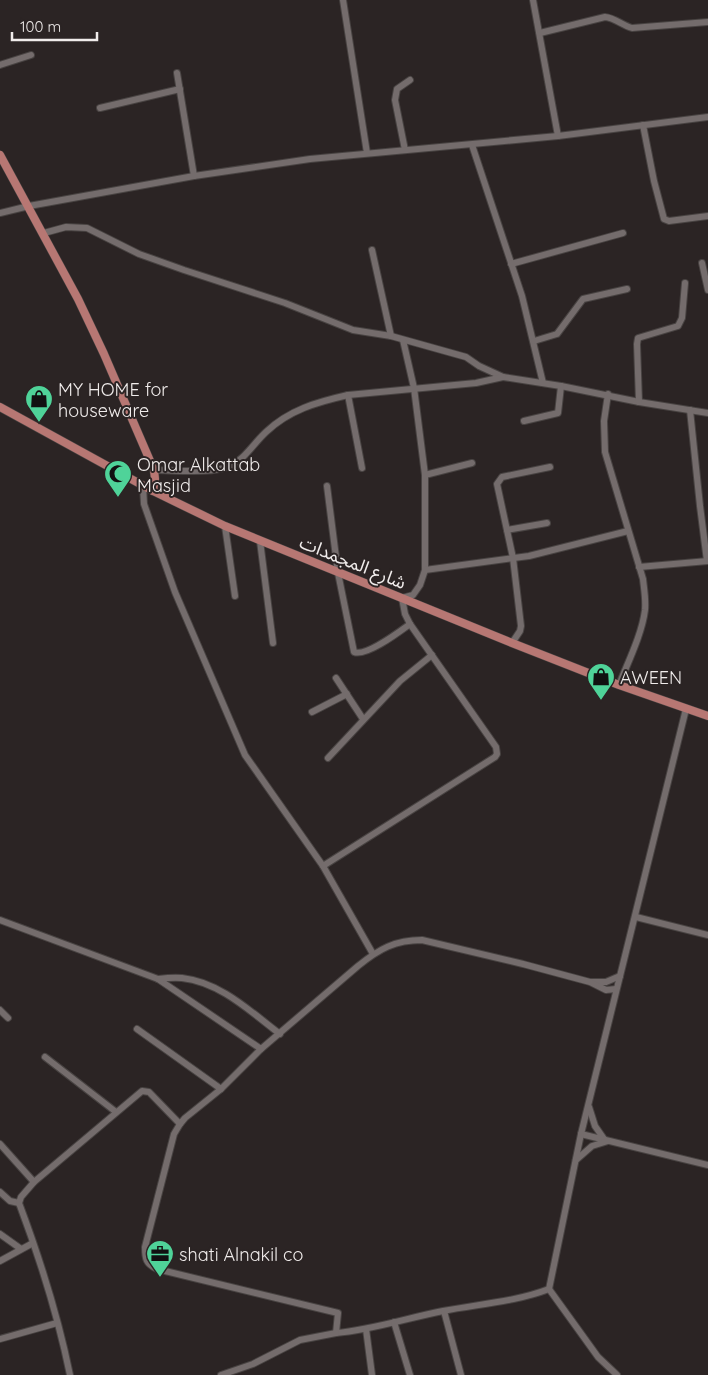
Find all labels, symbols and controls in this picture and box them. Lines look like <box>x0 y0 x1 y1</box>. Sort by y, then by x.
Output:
scale bar <box>12 10 98 42</box>
text: 100 m <box>20 17 61 36</box>
place label: MY HOME for houseware <box>58 378 168 422</box>
shop icon: MY HOME for houseware <box>24 384 54 423</box>
place label: Omar Alkattab Masjid <box>137 453 260 497</box>
mosque icon: Omar Alkattab Masjid <box>103 459 133 498</box>
street label: شارع المجمدات <box>295 530 410 597</box>
shop icon: AWEEN <box>586 662 616 701</box>
place label: AWEEN <box>620 666 682 689</box>
office icon: shati Alnakil co <box>145 1239 175 1278</box>
place label: shati Alnakil co <box>179 1243 303 1266</box>

